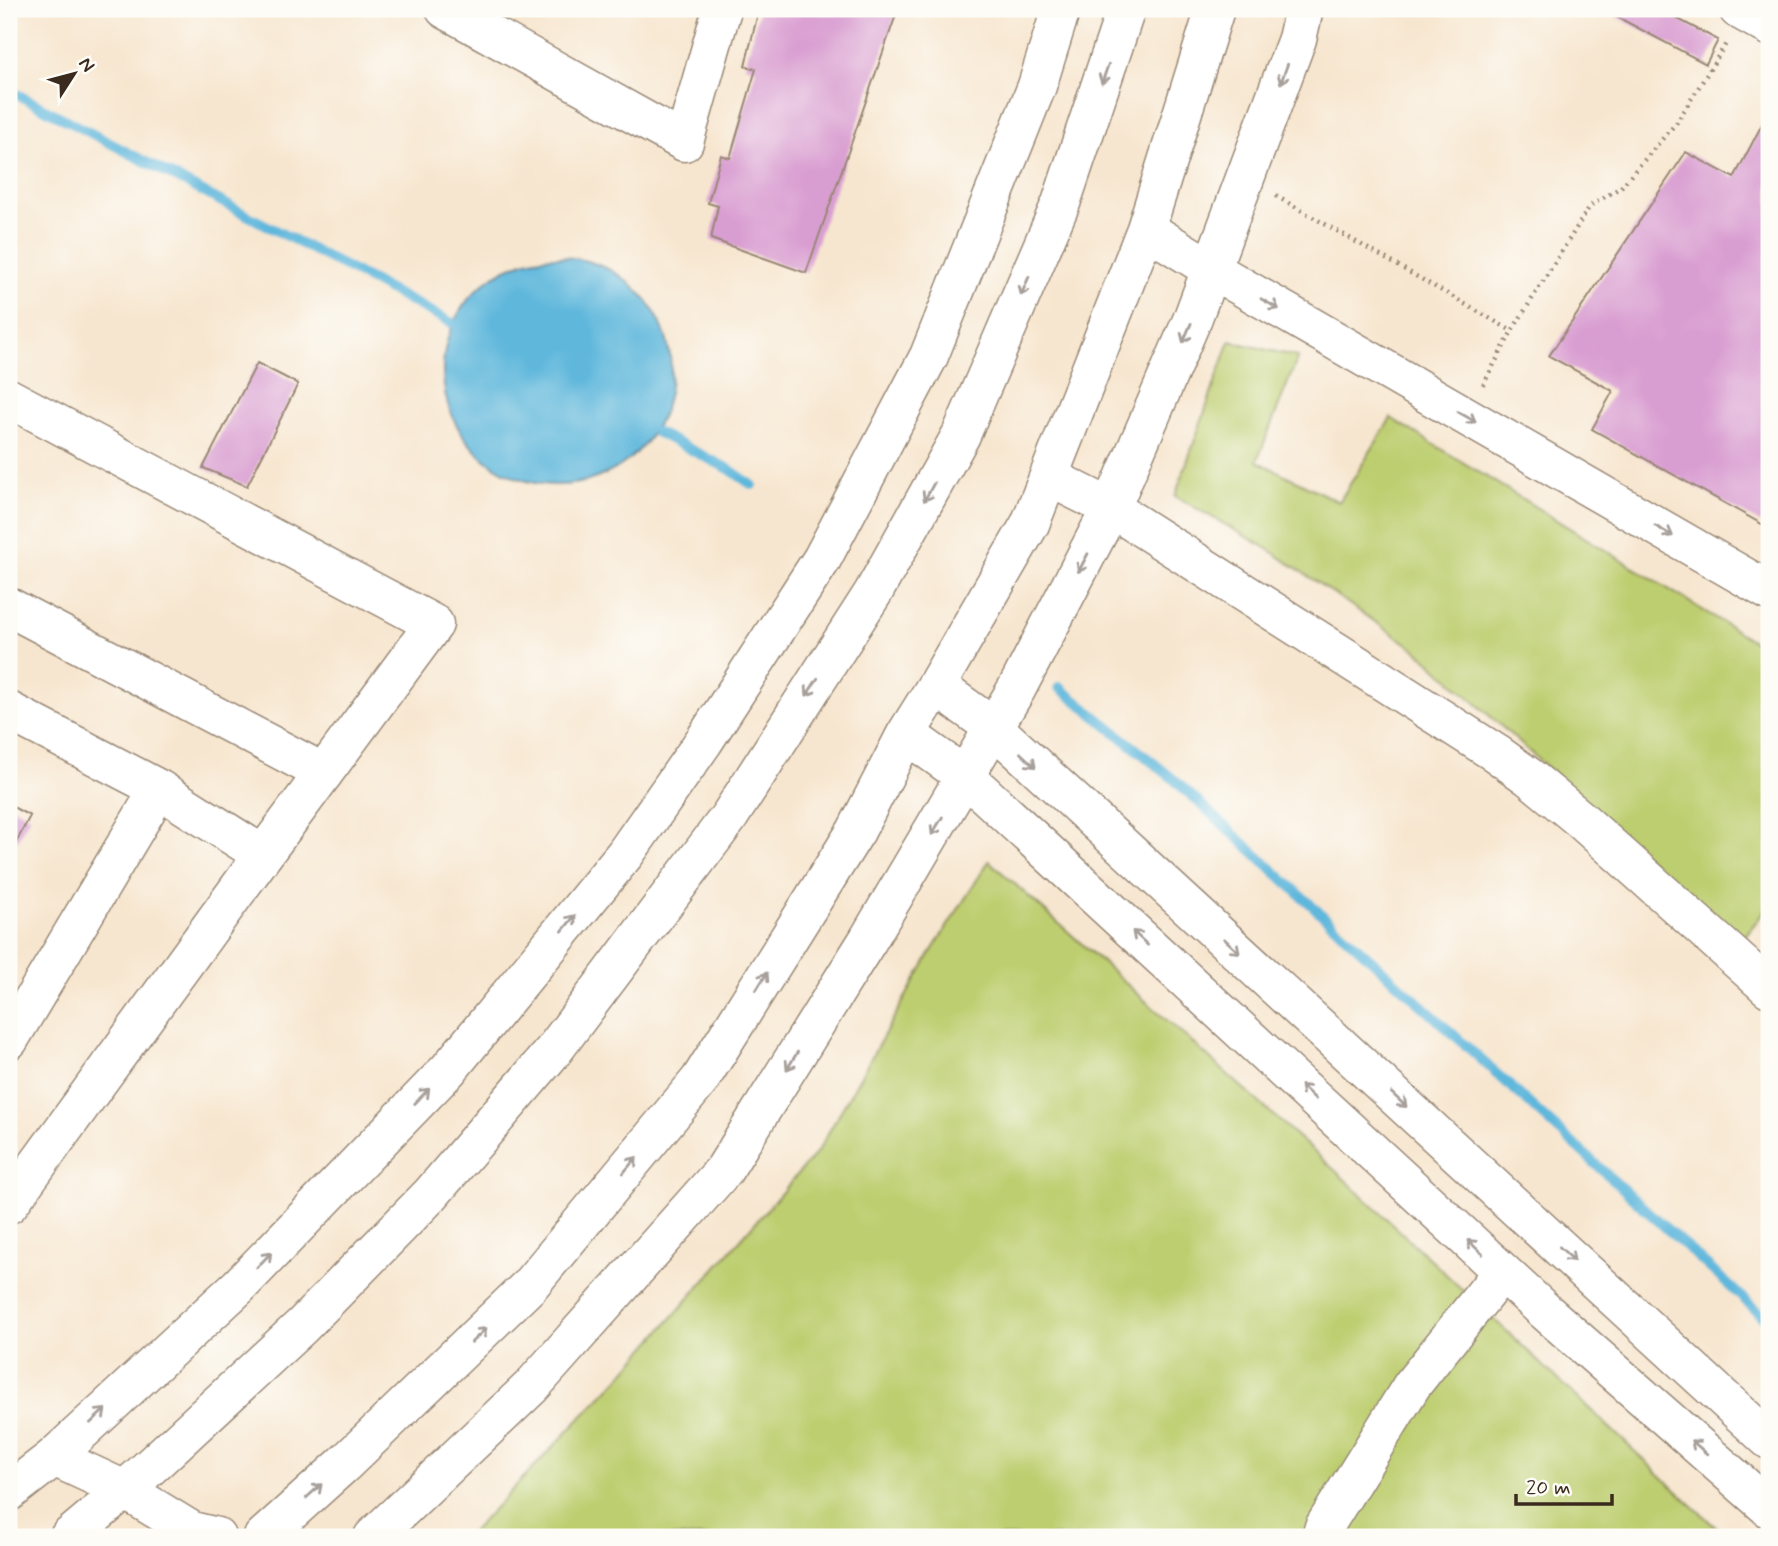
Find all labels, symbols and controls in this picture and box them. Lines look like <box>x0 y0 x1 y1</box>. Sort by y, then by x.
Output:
north arrow <box>38 38 108 108</box>
text: N <box>73 52 100 77</box>
one-way arrow <box>1098 62 1110 84</box>
one-way arrow <box>1277 62 1289 84</box>
one-way arrow <box>1018 275 1031 297</box>
one-way arrow <box>1260 297 1280 311</box>
one-way arrow <box>1179 322 1192 343</box>
one-way arrow <box>1457 410 1477 424</box>
one-way arrow <box>922 482 936 502</box>
one-way arrow <box>1654 524 1674 538</box>
one-way arrow <box>1075 552 1089 573</box>
one-way arrow <box>804 677 818 697</box>
one-way arrow <box>1019 751 1036 768</box>
one-way arrow <box>930 815 944 835</box>
one-way arrow <box>561 914 576 932</box>
one-way arrow <box>1131 930 1149 946</box>
one-way arrow <box>1222 938 1240 954</box>
one-way arrow <box>755 971 769 991</box>
one-way arrow <box>784 1051 798 1071</box>
one-way arrow <box>1300 1084 1317 1101</box>
one-way arrow <box>413 1088 430 1105</box>
one-way arrow <box>1390 1092 1407 1109</box>
one-way arrow <box>622 1157 637 1175</box>
one-way arrow <box>1467 1238 1484 1255</box>
one-way arrow <box>1558 1246 1576 1262</box>
one-way arrow <box>255 1252 272 1269</box>
one-way arrow <box>470 1326 487 1343</box>
one-way arrow <box>89 1407 106 1424</box>
one-way arrow <box>1691 1439 1709 1455</box>
scale bar <box>1516 1462 1612 1506</box>
text: 20 m <box>1526 1474 1571 1502</box>
one-way arrow <box>305 1483 322 1500</box>

